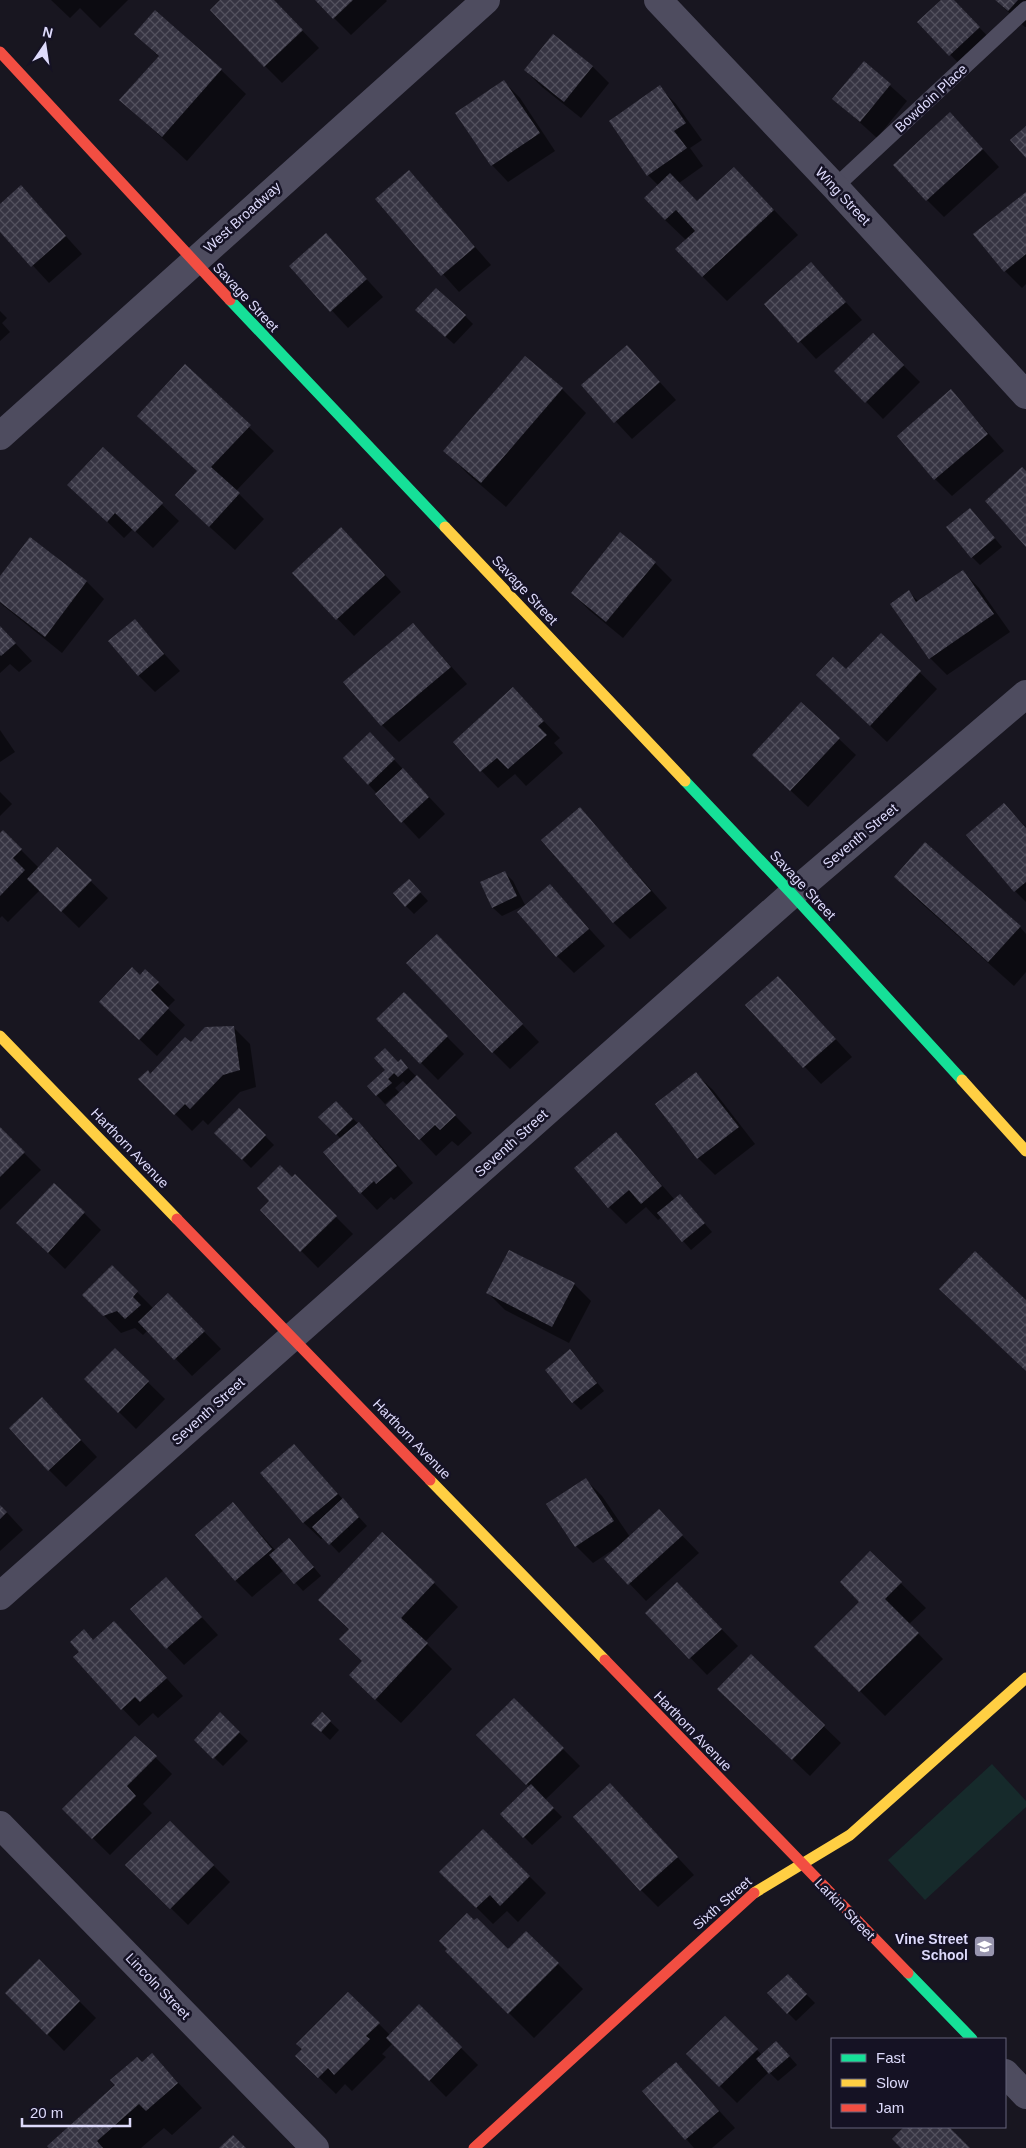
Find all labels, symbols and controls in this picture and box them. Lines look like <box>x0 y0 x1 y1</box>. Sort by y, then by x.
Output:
north arrow <box>20 20 70 70</box>
text: N <box>41 23 55 41</box>
street label: Bowdoin Place <box>892 60 970 135</box>
street label: Wing Street <box>812 164 874 228</box>
street label: West Broadway <box>200 178 284 256</box>
street label: Savage Street <box>210 259 282 335</box>
street label: Savage Street <box>489 552 561 628</box>
street label: Seventh Street <box>819 800 901 872</box>
street label: Savage Street <box>767 847 839 923</box>
street label: Harthorn Avenue <box>88 1105 172 1191</box>
street label: Seventh Street <box>471 1106 551 1180</box>
street label: Seventh Street <box>168 1374 248 1448</box>
street label: Harthorn Avenue <box>370 1396 454 1482</box>
street label: Harthorn Avenue <box>651 1688 735 1774</box>
street label: Sixth Street <box>689 1873 755 1933</box>
street label: Larkin Street <box>812 1875 878 1943</box>
place label: Vine Street School <box>895 1931 968 1963</box>
school or university icon: Vine Street School <box>972 1935 996 1959</box>
street label: Lincoln Street <box>123 1950 194 2022</box>
legend <box>831 2038 1006 2128</box>
text: Fast <box>876 2049 906 2066</box>
text: Slow <box>876 2074 909 2091</box>
scale bar <box>22 2096 130 2128</box>
text: Jam <box>876 2099 904 2116</box>
text: 20 m <box>30 2104 63 2121</box>

